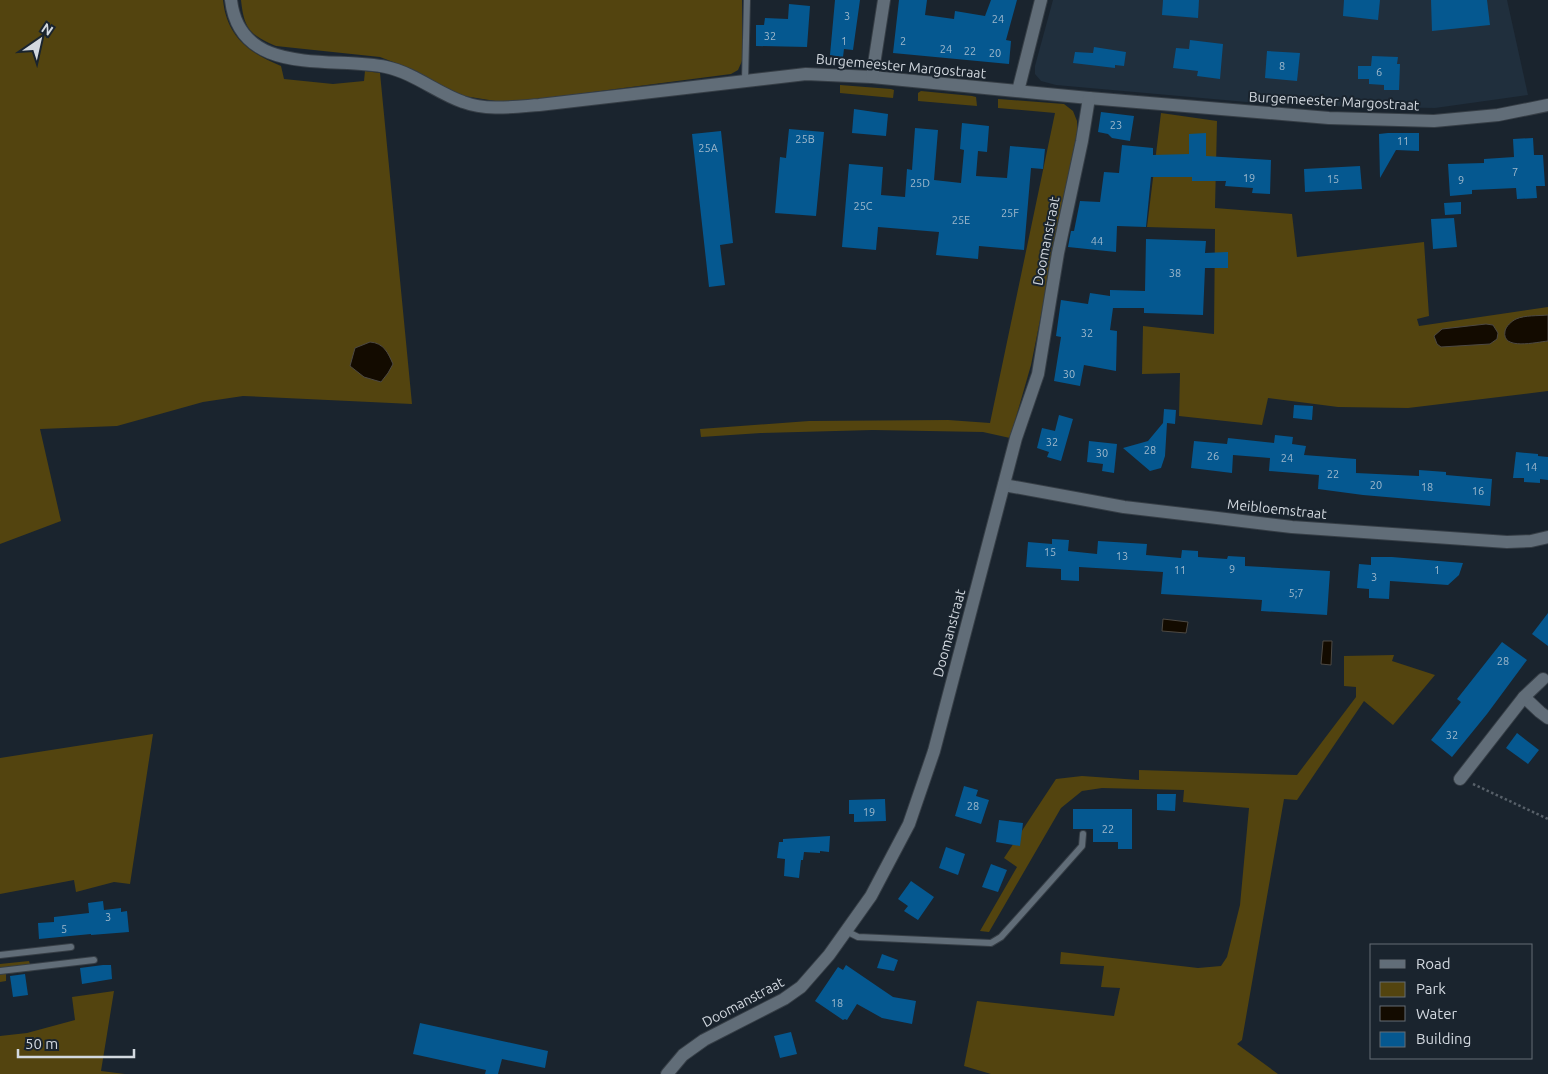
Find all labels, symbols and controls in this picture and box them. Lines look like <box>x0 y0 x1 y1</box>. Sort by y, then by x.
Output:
house number: 3 <box>844 10 850 22</box>
house number: 24 <box>992 13 1004 25</box>
north arrow <box>15 15 65 65</box>
text: N <box>38 20 56 39</box>
house number: 32 <box>764 30 776 42</box>
house number: 1 <box>841 35 847 47</box>
house number: 2 <box>900 35 906 47</box>
house number: 24 <box>940 43 952 55</box>
house number: 22 <box>964 45 976 57</box>
house number: 20 <box>989 47 1001 59</box>
street label: Burgemeester Margostraat <box>815 51 987 81</box>
house number: 8 <box>1279 60 1285 72</box>
house number: 6 <box>1376 66 1382 78</box>
street label: Burgemeester Margostraat <box>1248 89 1420 113</box>
house number: 23 <box>1110 119 1122 131</box>
house number: 25B <box>795 133 815 145</box>
house number: 11 <box>1397 135 1409 147</box>
house number: 25A <box>698 142 719 154</box>
house number: 7 <box>1512 166 1518 178</box>
house number: 19 <box>1243 172 1255 184</box>
house number: 15 <box>1327 173 1339 185</box>
house number: 9 <box>1458 174 1464 186</box>
house number: 25D <box>910 177 930 189</box>
street label: Doomanstraat <box>1030 195 1063 287</box>
house number: 25C <box>853 200 873 212</box>
house number: 25F <box>1001 207 1019 219</box>
house number: 25E <box>952 214 970 226</box>
house number: 44 <box>1091 235 1103 247</box>
house number: 38 <box>1169 267 1181 279</box>
house number: 32 <box>1081 327 1093 339</box>
house number: 30 <box>1063 368 1075 380</box>
house number: 32 <box>1046 436 1058 448</box>
house number: 28 <box>1144 444 1156 456</box>
house number: 30 <box>1096 447 1108 459</box>
house number: 26 <box>1207 450 1219 462</box>
house number: 24 <box>1281 452 1293 464</box>
house number: 14 <box>1525 461 1537 473</box>
house number: 22 <box>1327 468 1339 480</box>
house number: 20 <box>1370 479 1382 491</box>
house number: 18 <box>1421 481 1433 493</box>
house number: 16 <box>1472 485 1484 497</box>
street label: Meibloemstraat <box>1226 496 1328 522</box>
house number: 15 <box>1044 546 1056 558</box>
house number: 13 <box>1116 550 1128 562</box>
house number: 9 <box>1229 563 1235 575</box>
house number: 11 <box>1174 564 1186 576</box>
house number: 1 <box>1434 564 1440 576</box>
house number: 3 <box>1371 571 1377 583</box>
street label: Doomanstraat <box>930 587 969 679</box>
house number: 5;7 <box>1288 587 1304 599</box>
house number: 28 <box>1497 655 1509 667</box>
house number: 32 <box>1446 729 1458 741</box>
house number: 28 <box>967 800 979 812</box>
house number: 19 <box>863 806 875 818</box>
house number: 22 <box>1102 823 1114 835</box>
house number: 3 <box>105 911 111 923</box>
house number: 5 <box>61 923 67 935</box>
legend <box>1370 944 1533 1059</box>
text: Road <box>1416 955 1451 972</box>
street label: Doomanstraat <box>699 974 787 1030</box>
text: Park <box>1416 980 1446 997</box>
house number: 18 <box>831 997 843 1009</box>
text: Water <box>1416 1005 1457 1022</box>
scale bar <box>18 1026 134 1058</box>
text: Building <box>1416 1030 1471 1047</box>
text: 50 m <box>25 1035 58 1052</box>

